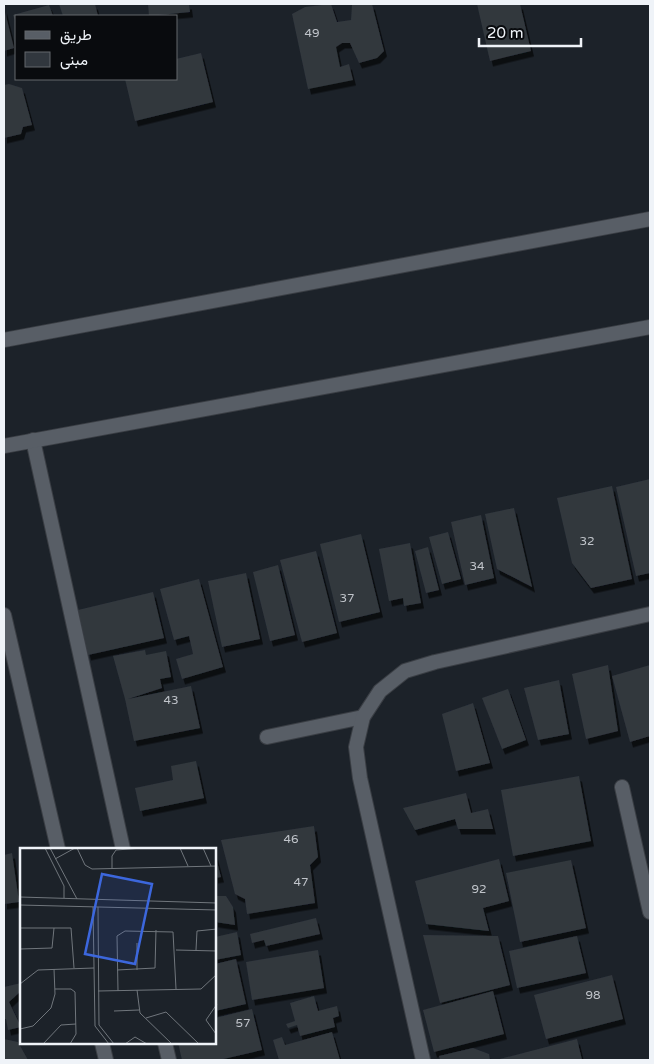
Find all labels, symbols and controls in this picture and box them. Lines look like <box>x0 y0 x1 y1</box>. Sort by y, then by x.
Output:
legend <box>15 15 178 80</box>
scale bar <box>479 15 582 47</box>
text: 20 m <box>487 24 524 42</box>
text: طريق <box>60 26 92 45</box>
house number: 49 <box>304 26 320 40</box>
text: مبنى <box>60 51 88 70</box>
house number: 32 <box>579 534 595 548</box>
house number: 34 <box>469 559 485 573</box>
house number: 37 <box>339 591 355 605</box>
house number: 43 <box>163 693 179 707</box>
house number: 46 <box>283 832 299 846</box>
inset map <box>20 848 216 1044</box>
house number: 47 <box>293 875 309 889</box>
house number: 92 <box>471 882 487 896</box>
house number: 98 <box>585 988 601 1002</box>
house number: 57 <box>235 1016 251 1030</box>

